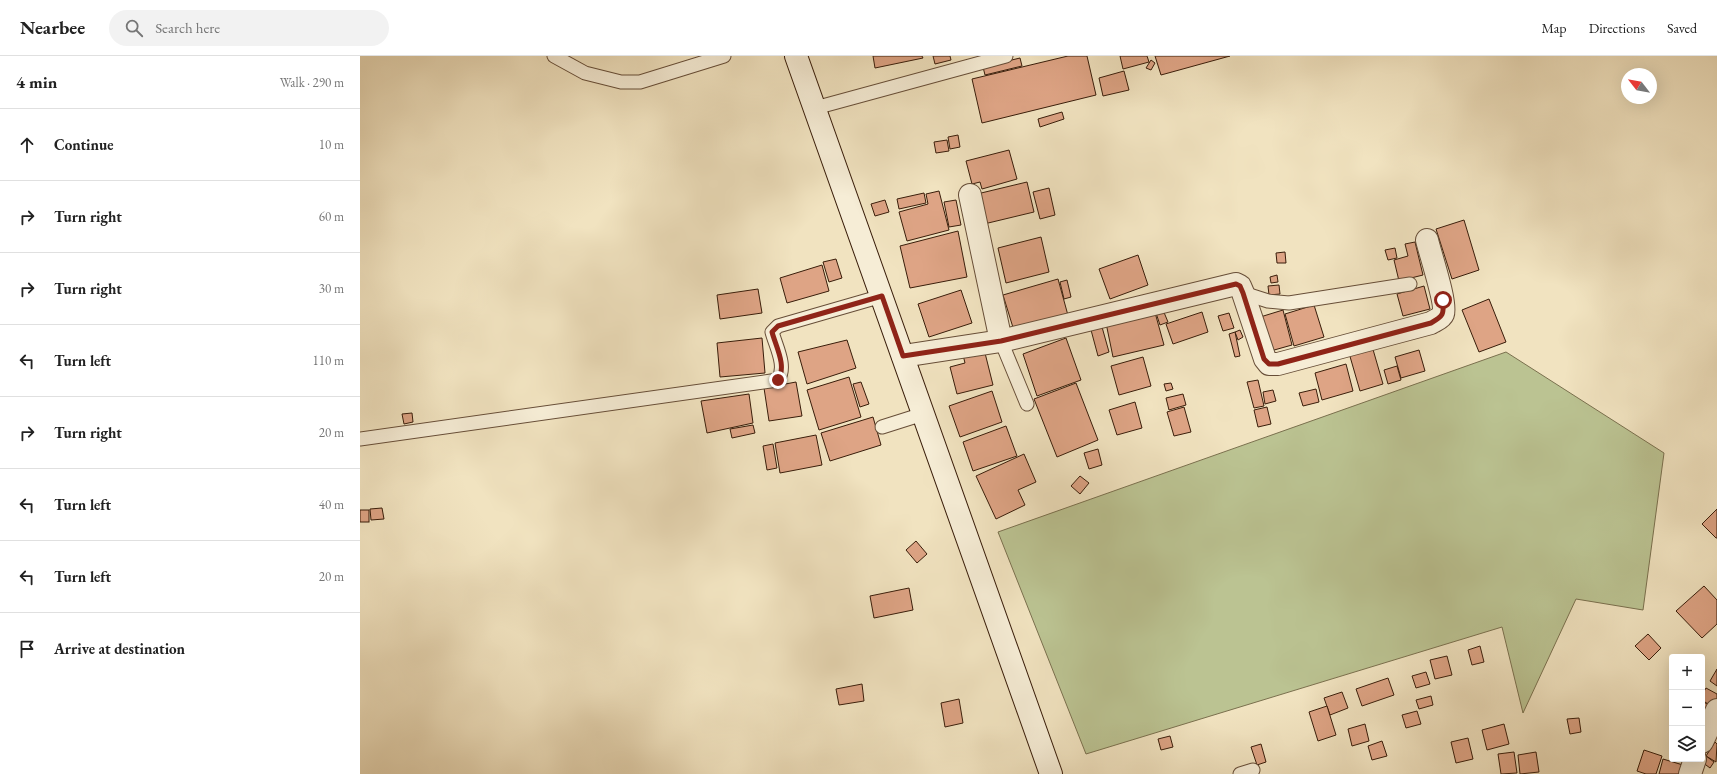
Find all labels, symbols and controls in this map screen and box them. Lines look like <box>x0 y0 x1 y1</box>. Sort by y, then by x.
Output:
search box <box>109 10 389 46</box>
text: Nearbee <box>20 15 85 40</box>
icon: search <box>123 17 145 39</box>
text: Search here <box>155 18 220 37</box>
text: Map <box>1541 19 1567 37</box>
text: Directions <box>1589 19 1645 37</box>
text: Saved <box>1667 19 1697 37</box>
north arrow <box>1621 68 1657 104</box>
text: 4 min <box>16 71 57 93</box>
text: Walk · 290 m <box>280 74 344 91</box>
icon: ahead <box>16 134 38 156</box>
text: Continue <box>54 135 114 154</box>
text: 10 m <box>319 136 344 153</box>
icon: right <box>16 206 38 228</box>
text: Turn right <box>54 207 122 226</box>
text: 60 m <box>319 208 344 225</box>
icon: right <box>16 278 38 300</box>
text: Turn right <box>54 279 122 298</box>
text: 30 m <box>319 280 344 297</box>
route start <box>1434 291 1452 309</box>
icon: left <box>16 350 38 372</box>
text: Turn left <box>54 351 111 370</box>
text: 110 m <box>313 352 344 369</box>
route end <box>769 371 787 389</box>
icon: right <box>16 422 38 444</box>
text: Turn right <box>54 423 122 442</box>
text: 20 m <box>319 424 344 441</box>
icon: left <box>16 494 38 516</box>
text: Turn left <box>54 495 111 514</box>
text: 40 m <box>319 496 344 513</box>
icon: left <box>16 566 38 588</box>
text: Turn left <box>54 567 111 586</box>
text: 20 m <box>319 568 344 585</box>
icon: arrive <box>16 638 38 660</box>
text: Arrive at destination <box>54 639 185 658</box>
map controls <box>1669 654 1705 762</box>
button: + <box>1669 654 1705 690</box>
button: − <box>1669 690 1705 726</box>
button: layers <box>1669 726 1705 762</box>

